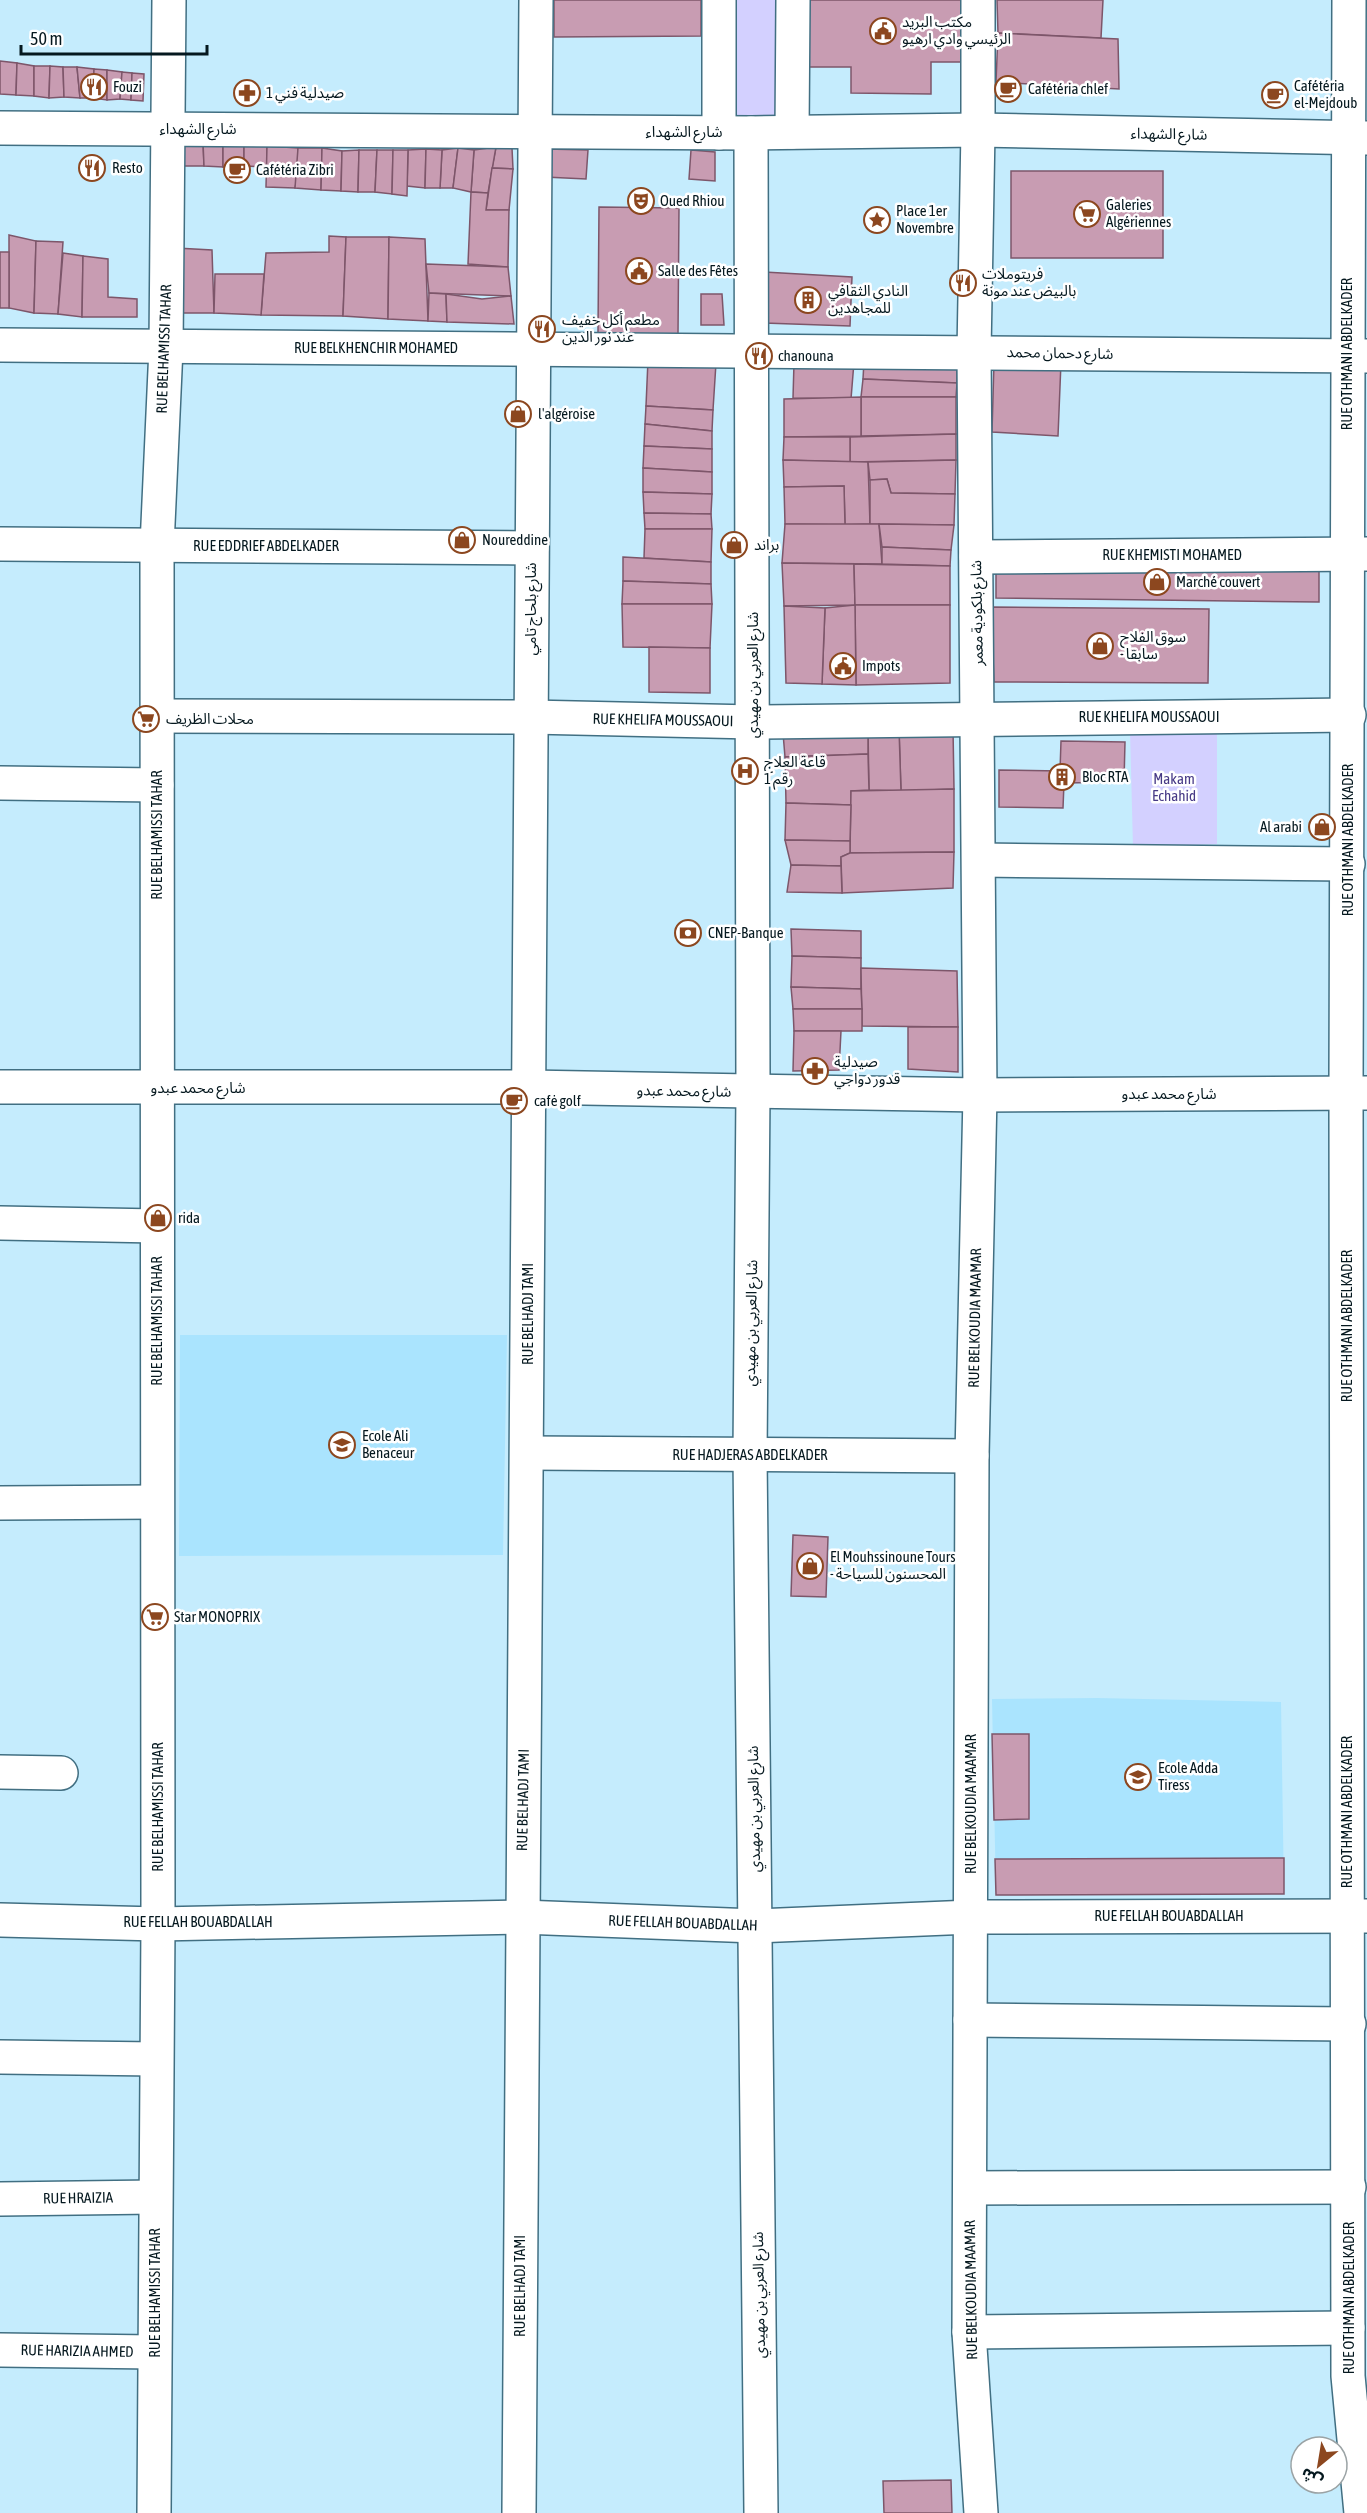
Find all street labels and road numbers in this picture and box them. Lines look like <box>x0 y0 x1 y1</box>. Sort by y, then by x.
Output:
street label: شارع الشهداء <box>160 120 237 141</box>
street label: شارع الشهداء <box>646 123 723 144</box>
street label: شارع الشهداء <box>1130 124 1208 147</box>
street label: RUE OTHMANI ABDELKADER <box>1338 277 1355 430</box>
street label: RUE BELHAMISSI TAHAR <box>153 284 174 414</box>
street label: RUE BELKHENCHIR MOHAMED <box>294 339 458 356</box>
street label: شارع دحمان محمد <box>1006 343 1114 366</box>
street label: RUE EDDRIEF ABDELKADER <box>193 537 339 554</box>
street label: RUE KHEMISTI MOHAMED <box>1102 546 1242 563</box>
street label: شارع بلكودية معمر <box>967 560 990 667</box>
street label: شارع بلحاج تامي <box>522 562 543 656</box>
street label: شارع العربي بن مهيدي <box>744 611 765 738</box>
street label: RUE KHELIFA MOUSSAOUI <box>1078 708 1220 725</box>
street label: RUE KHELIFA MOUSSAOUI <box>592 710 734 729</box>
street label: RUE OTHMANI ABDELKADER <box>1339 763 1356 916</box>
street label: RUE BELHAMISSI TAHAR <box>148 770 165 900</box>
street label: شارع محمد عبدو <box>151 1079 246 1100</box>
street label: شارع محمد عبدو <box>636 1081 732 1104</box>
street label: شارع محمد عبدو <box>1122 1085 1217 1106</box>
street label: RUE BELKOUDIA MAAMAR <box>965 1247 984 1388</box>
street label: RUE OTHMANI ABDELKADER <box>1338 1249 1355 1402</box>
street label: RUE BELHAMISSI TAHAR <box>148 1256 165 1386</box>
street label: شارع العربي بن مهيدي <box>741 1259 764 1387</box>
street label: RUE BELHADJ TAMI <box>519 1263 536 1365</box>
street label: RUE HADJERAS ABDELKADER <box>672 1446 828 1463</box>
street label: RUE BELKOUDIA MAAMAR <box>962 1734 979 1874</box>
street label: RUE OTHMANI ABDELKADER <box>1338 1735 1355 1888</box>
street label: RUE BELHAMISSI TAHAR <box>149 1742 166 1872</box>
street label: شارع العربي بن مهيدي <box>744 1745 767 1872</box>
street label: RUE BELHADJ TAMI <box>513 1749 532 1851</box>
street label: RUE FELLAH BOUABDALLAH <box>1094 1907 1244 1924</box>
street label: RUE FELLAH BOUABDALLAH <box>608 1911 758 1934</box>
street label: RUE FELLAH BOUABDALLAH <box>123 1913 273 1930</box>
street label: RUE HRAIZIA <box>43 2188 114 2207</box>
street label: RUE BELKOUDIA MAAMAR <box>961 2219 980 2360</box>
street label: RUE OTHMANI ABDELKADER <box>1340 2221 1357 2374</box>
street label: RUE BELHAMISSI TAHAR <box>146 2228 163 2358</box>
street label: شارع العربي بن مهيدي <box>749 2231 772 2358</box>
street label: RUE BELHADJ TAMI <box>511 2235 528 2337</box>
street label: RUE HARIZIA AHMED <box>20 2341 134 2360</box>

